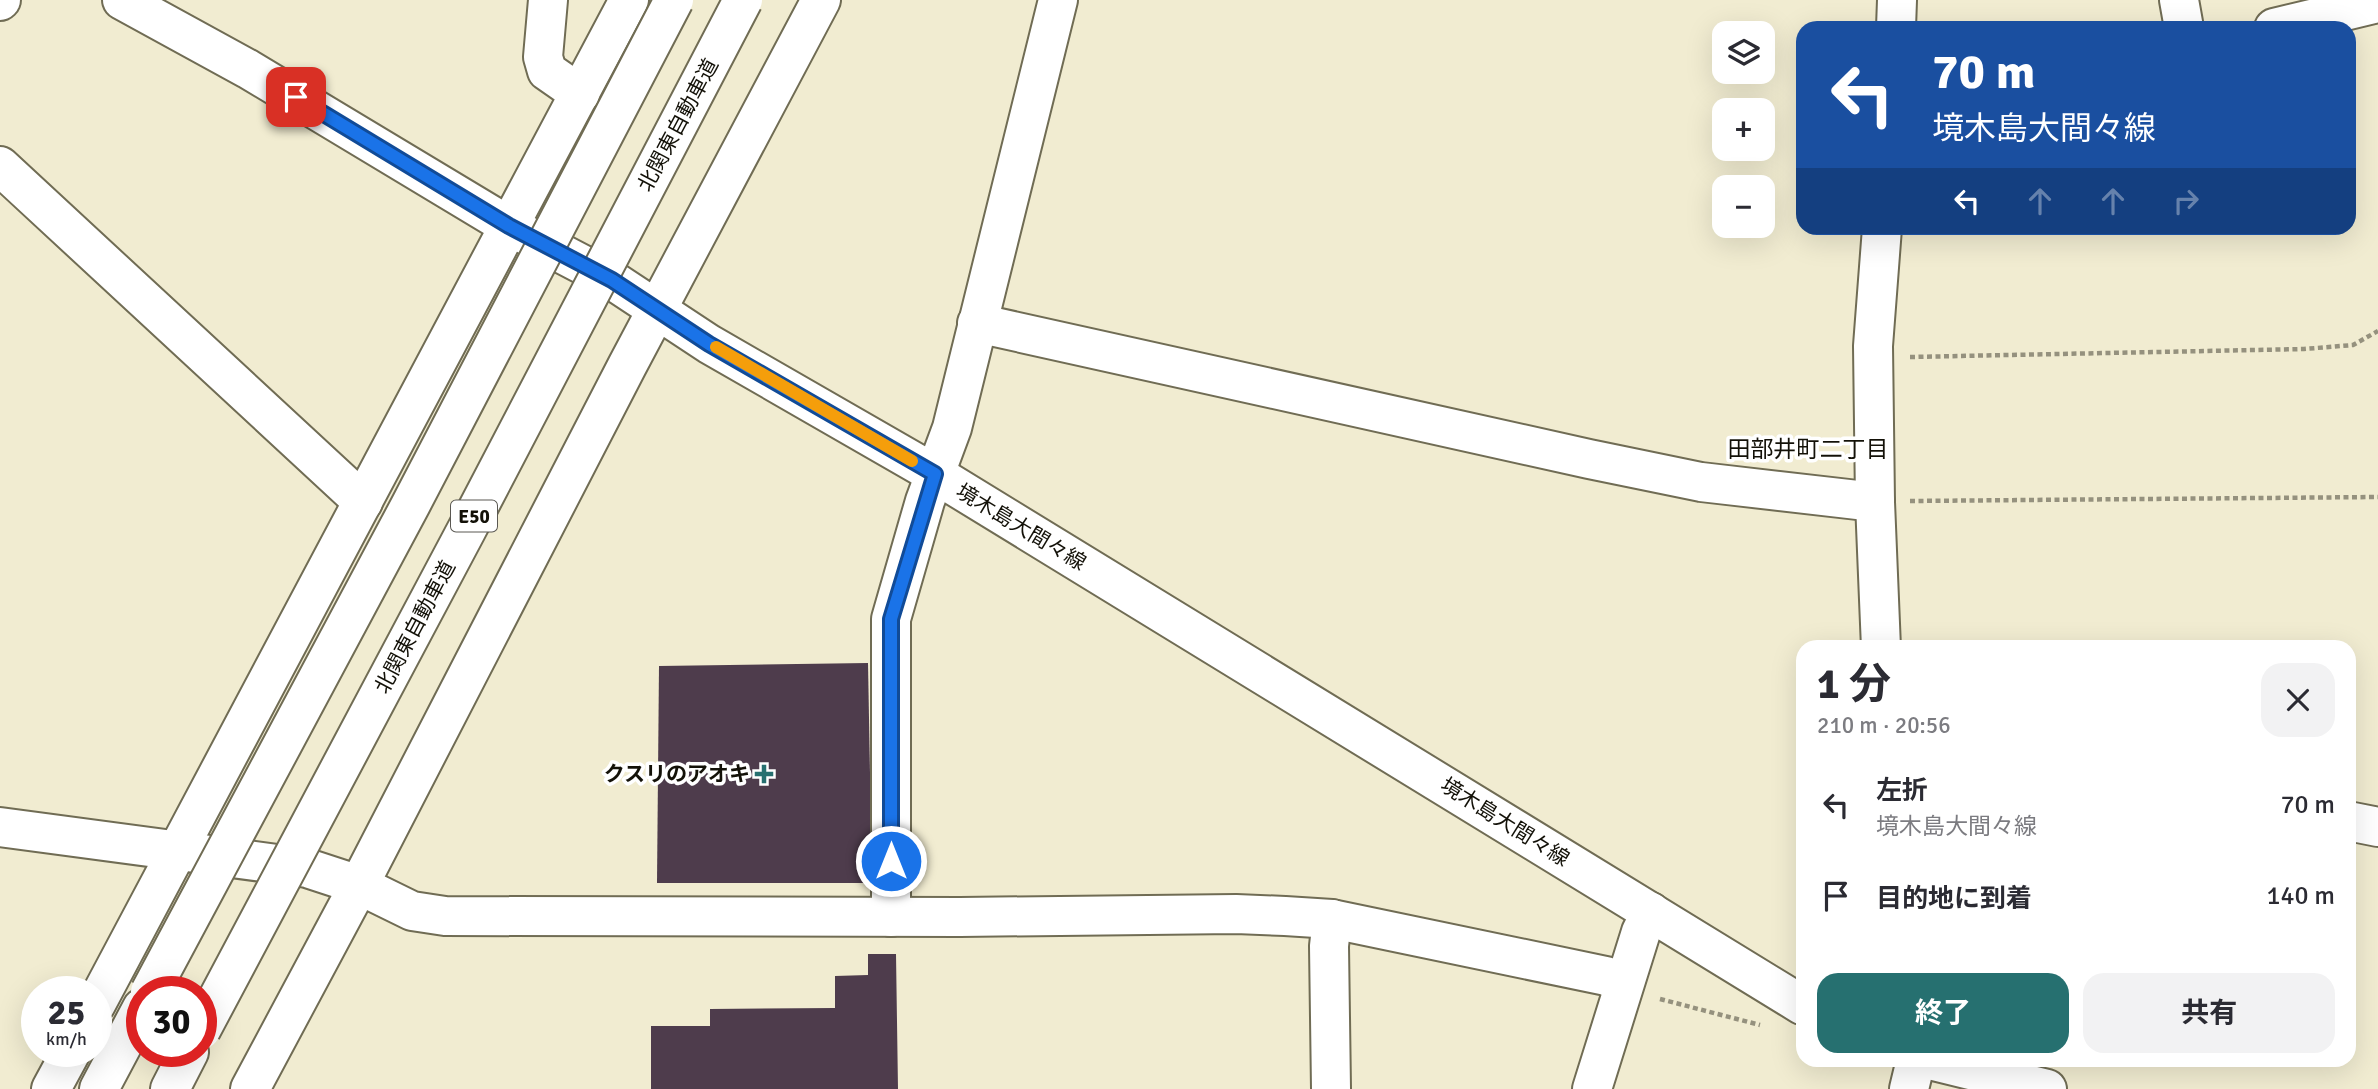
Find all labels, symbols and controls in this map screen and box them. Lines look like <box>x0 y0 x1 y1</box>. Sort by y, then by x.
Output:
map controls <box>1712 21 1775 238</box>
button: layers <box>1712 21 1775 84</box>
text: 70 m <box>1932 42 2035 102</box>
icon: left <box>1817 49 1908 140</box>
street label: 北関東自動車道 <box>632 54 724 196</box>
pin <box>266 67 326 127</box>
icon: arrive <box>277 78 315 116</box>
button: + <box>1712 98 1775 161</box>
text: 境木島大間々線 <box>1932 109 2156 148</box>
button: − <box>1712 175 1775 238</box>
icon: left <box>1948 182 1986 220</box>
icon: ahead <box>2021 182 2059 220</box>
icon: ahead <box>2094 182 2132 220</box>
icon: right <box>2167 182 2205 220</box>
district label: 田部井町二丁目 <box>1728 435 1889 464</box>
street label: 境木島大間々線 <box>951 478 1091 576</box>
road number: E50 <box>451 500 497 531</box>
street label: 北関東自動車道 <box>369 556 461 698</box>
text: 1 分 <box>1817 659 1891 710</box>
button: close <box>2261 663 2335 737</box>
text: 210 m · 20:56 <box>1817 711 1951 740</box>
place label: クスリのアオキ <box>604 761 750 787</box>
marker: クスリのアオキ <box>756 766 772 782</box>
street label: 境木島大間々線 <box>1436 772 1574 872</box>
text: 左折 <box>1876 775 1928 807</box>
icon: left <box>1817 786 1855 824</box>
text: 70 m <box>2280 789 2335 821</box>
text: 境木島大間々線 <box>1876 812 2037 841</box>
position arrow <box>854 824 928 898</box>
icon: arrive <box>1817 877 1855 915</box>
text: 140 m <box>2266 880 2335 912</box>
text: 目的地に到着 <box>1876 883 2032 915</box>
button: 終了 <box>1817 973 2069 1053</box>
button: 共有 <box>2083 973 2335 1053</box>
speed limit sign: 30 <box>126 976 217 1067</box>
text: 25 <box>48 991 85 1034</box>
text: km/h <box>46 1028 87 1050</box>

